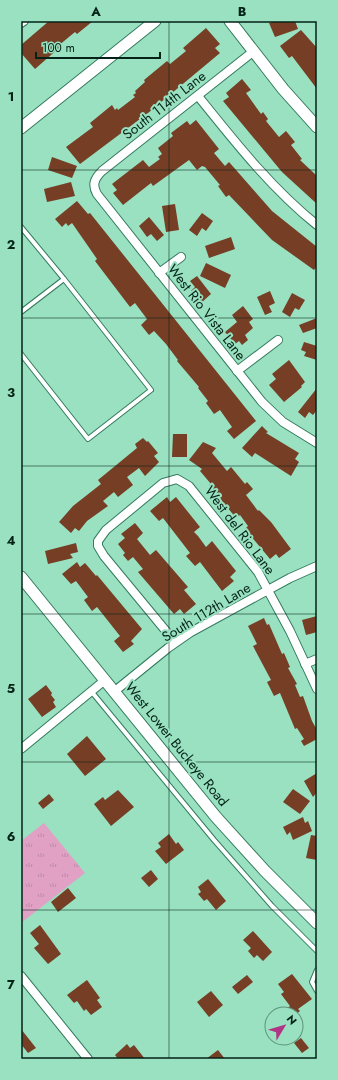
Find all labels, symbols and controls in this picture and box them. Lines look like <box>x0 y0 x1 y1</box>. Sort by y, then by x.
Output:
text: A <box>90 2 101 21</box>
text: B <box>238 2 247 21</box>
scale bar <box>36 34 160 60</box>
text: 100 m <box>42 39 75 57</box>
street label: South 114th Lane <box>118 66 210 144</box>
text: 1 <box>8 87 14 106</box>
text: 2 <box>7 235 15 254</box>
street label: West Rio Vista Lane <box>163 260 251 364</box>
text: 3 <box>7 383 15 402</box>
street label: West del Rio Lane <box>200 481 280 579</box>
text: 4 <box>6 531 16 550</box>
street label: South 112th Lane <box>158 578 254 646</box>
street label: West Lower Buckeye Road <box>121 678 233 810</box>
text: 5 <box>7 679 15 698</box>
text: 6 <box>7 827 16 846</box>
text: 7 <box>7 975 15 994</box>
north arrow <box>264 1006 304 1046</box>
text: N <box>283 1011 301 1028</box>

